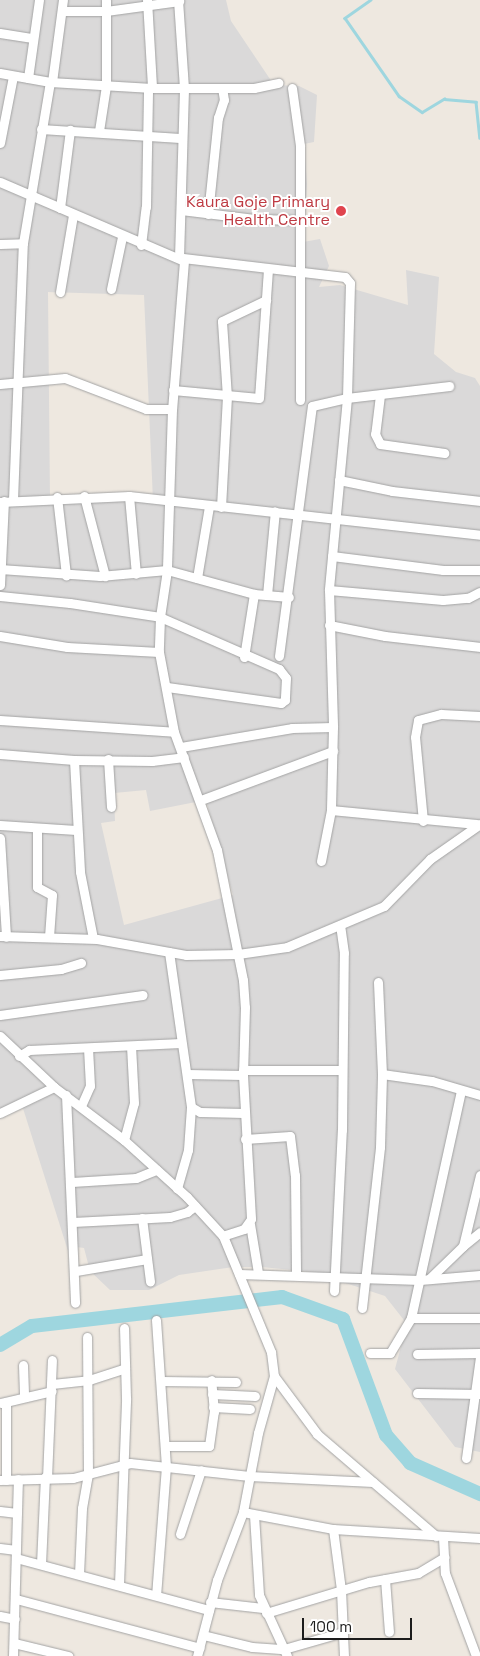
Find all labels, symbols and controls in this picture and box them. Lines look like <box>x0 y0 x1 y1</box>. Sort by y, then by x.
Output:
place label: Kaura Goje Primary Health Centre <box>186 192 330 230</box>
marker: Kaura Goje Primary Health Centre <box>334 204 348 218</box>
scale bar <box>305 1608 415 1640</box>
text: 100 m <box>310 1617 352 1636</box>

